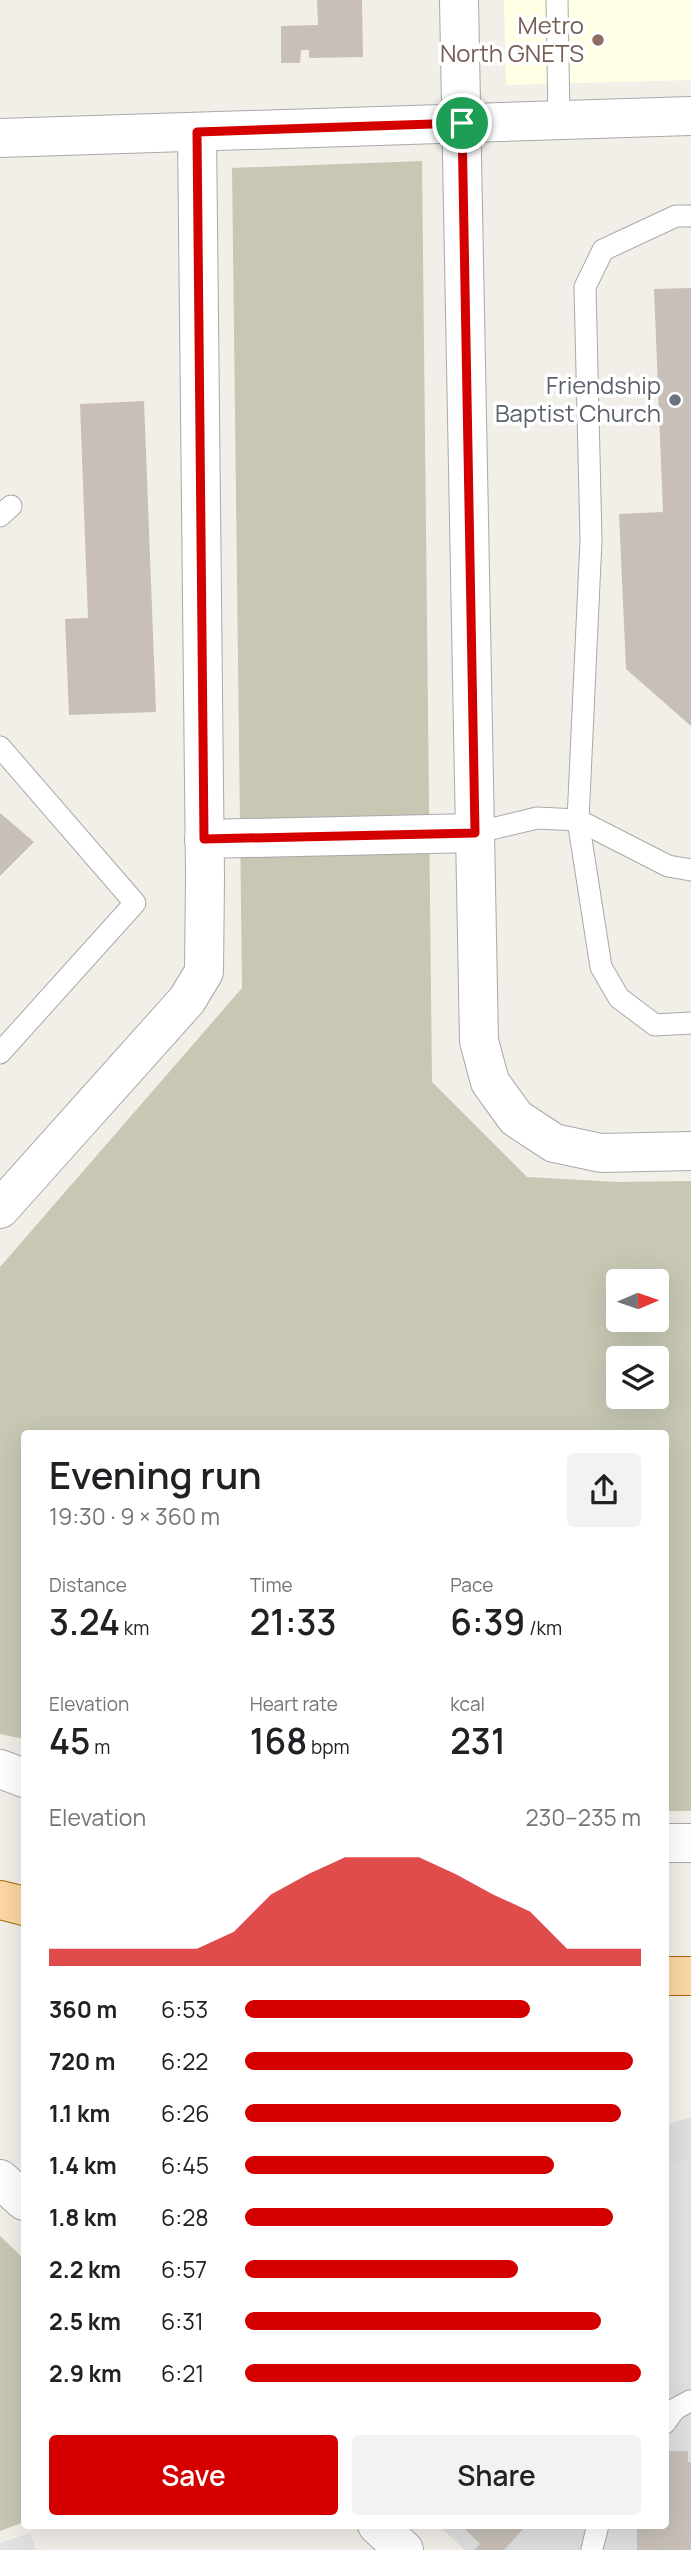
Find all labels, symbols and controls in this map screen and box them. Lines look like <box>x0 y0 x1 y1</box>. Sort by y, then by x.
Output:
place label: Metro North GNETS <box>440 8 584 69</box>
marker: Metro North GNETS <box>590 32 606 48</box>
pin <box>432 93 492 153</box>
icon: arrive <box>443 104 481 142</box>
place label: Friendship Baptist Church <box>495 368 661 429</box>
marker: Friendship Baptist Church <box>667 392 683 408</box>
north arrow <box>606 1269 668 1332</box>
map controls <box>606 1269 669 1409</box>
button: layers <box>606 1346 669 1409</box>
text: Evening run <box>49 1448 262 1500</box>
button: share <box>567 1453 641 1527</box>
text: 19:30 · 9 × 360 m <box>49 1500 220 1532</box>
text: Distance <box>49 1572 127 1598</box>
text: Time <box>250 1572 293 1598</box>
text: Pace <box>450 1572 493 1598</box>
text: 3.24 <box>49 1598 120 1646</box>
text: 21:33 <box>250 1598 337 1646</box>
text: 6:39 <box>450 1598 525 1646</box>
text: km <box>120 1615 149 1641</box>
text: /km <box>525 1615 562 1641</box>
text: Elevation <box>49 1691 129 1717</box>
text: Heart rate <box>250 1691 338 1717</box>
text: kcal <box>450 1691 485 1717</box>
text: 45 <box>49 1717 91 1765</box>
text: 168 <box>250 1717 307 1765</box>
text: 231 <box>450 1717 506 1765</box>
text: m <box>91 1734 110 1760</box>
text: bpm <box>307 1734 350 1760</box>
text: Elevation <box>49 1801 146 1833</box>
text: 230–235 m <box>526 1801 641 1833</box>
text: 360 m <box>49 1993 117 2025</box>
text: 6:53 <box>161 1993 208 2025</box>
text: 720 m <box>49 2045 115 2077</box>
text: 6:22 <box>161 2045 208 2077</box>
text: 1.1 km <box>49 2097 110 2129</box>
text: 6:26 <box>161 2097 210 2129</box>
text: 1.4 km <box>49 2149 117 2181</box>
text: 6:45 <box>161 2149 209 2181</box>
text: 1.8 km <box>49 2201 117 2233</box>
text: 6:28 <box>161 2201 209 2233</box>
text: 2.2 km <box>49 2253 121 2285</box>
text: 6:57 <box>161 2253 207 2285</box>
text: 2.5 km <box>49 2305 121 2337</box>
text: 6:31 <box>161 2305 204 2337</box>
text: 2.9 km <box>49 2357 122 2389</box>
text: 6:21 <box>161 2357 204 2389</box>
button: Save <box>49 2435 338 2515</box>
button: Share <box>352 2435 641 2515</box>

